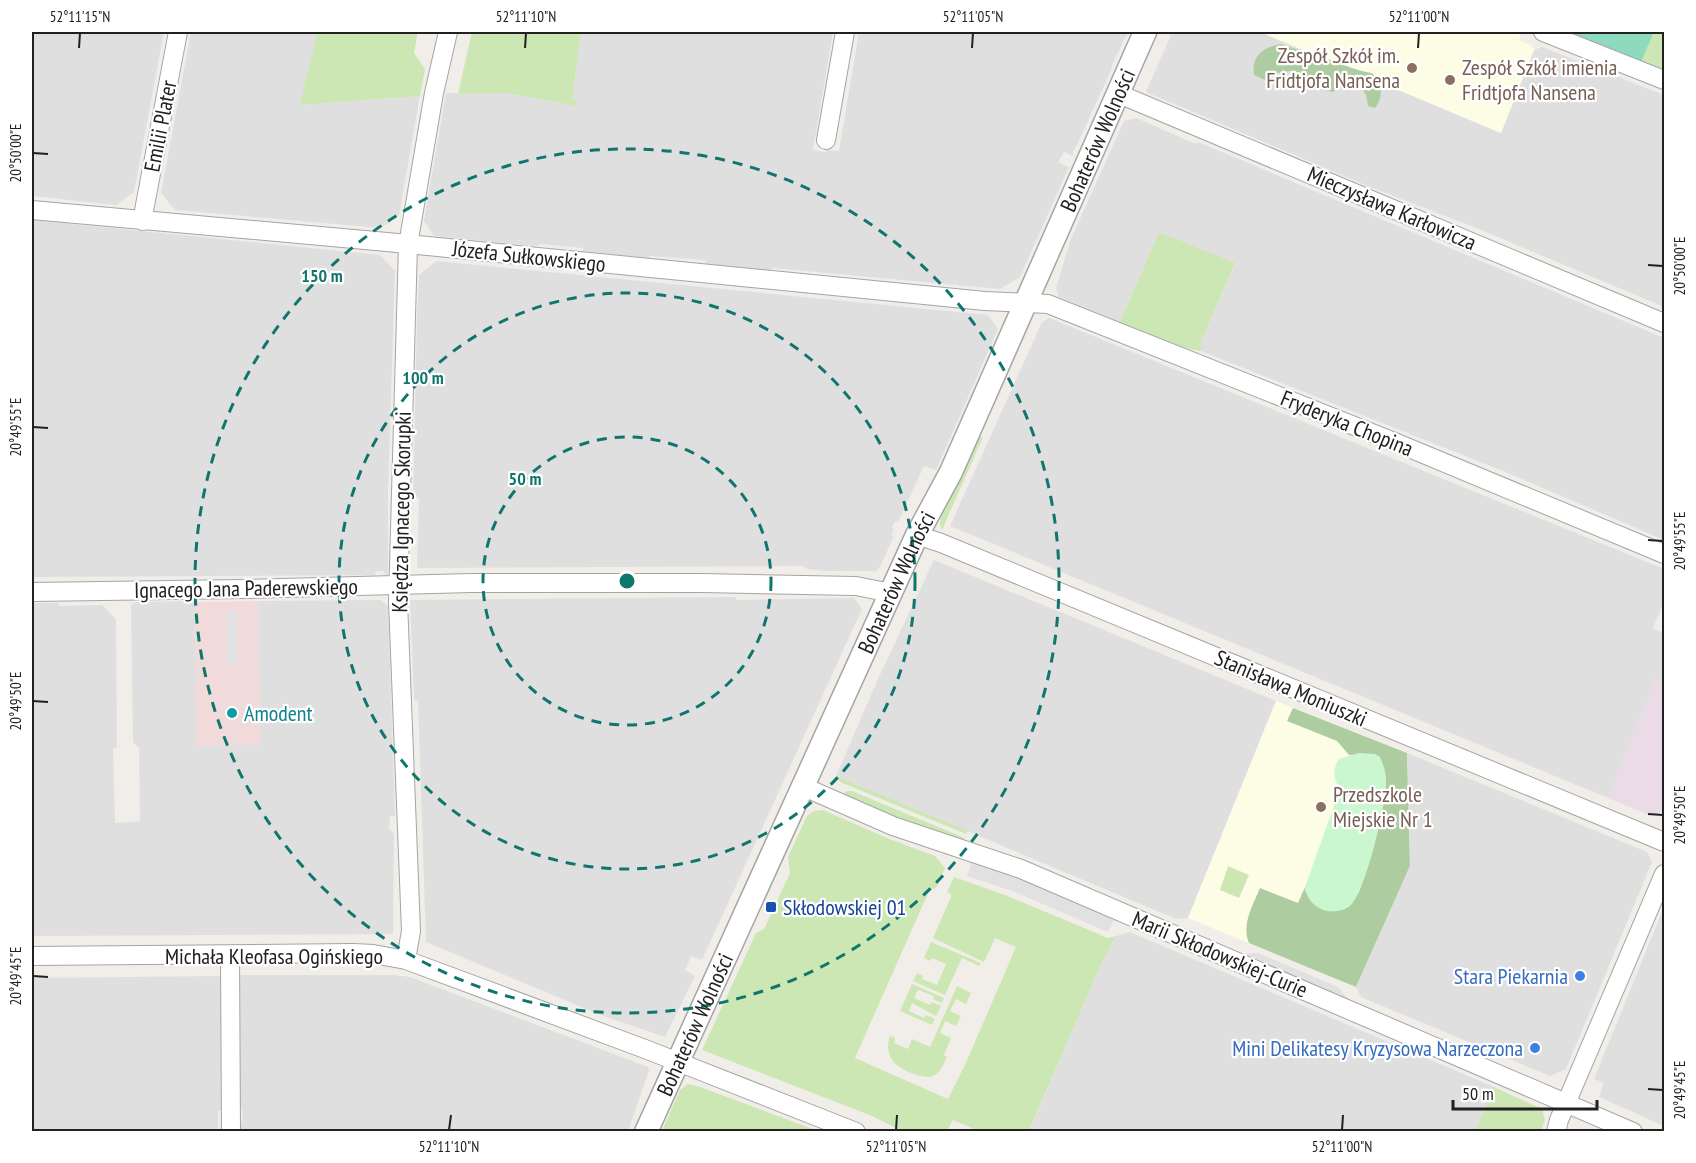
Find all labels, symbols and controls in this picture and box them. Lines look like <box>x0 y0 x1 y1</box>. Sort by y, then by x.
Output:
text: 52°11'15"N <box>50 7 110 26</box>
text: 52°11'10"N <box>496 7 556 26</box>
text: 52°11'05"N <box>943 7 1003 26</box>
text: 52°11'00"N <box>1389 7 1449 26</box>
place label: Zespół Szkół im. Fridtjofa Nansena <box>1266 41 1400 94</box>
place label: Zespół Szkół imienia Fridtjofa Nansena <box>1462 53 1617 106</box>
marker: Zespół Szkół im. Fridtjofa Nansena <box>1405 61 1419 75</box>
street label: Bohaterów Wolności <box>1054 64 1141 216</box>
marker: Zespół Szkół imienia Fridtjofa Nansena <box>1443 73 1457 87</box>
street label: Emilii Plater <box>137 78 183 174</box>
text: 20°50'00"E <box>6 123 25 183</box>
street label: Mieczysława Karłowicza <box>1303 160 1481 256</box>
street label: Józefa Sułkowskiego <box>450 234 607 278</box>
text: 20°50'00"E <box>1670 236 1689 296</box>
text: 150 m <box>301 264 343 287</box>
text: 100 m <box>402 366 444 389</box>
street label: Fryderyka Chopina <box>1277 384 1417 462</box>
text: 20°49'55"E <box>6 397 25 457</box>
street label: Księdza Ignacego Skorupki <box>385 411 417 613</box>
text: 50 m <box>509 467 541 490</box>
street label: Bohaterów Wolności <box>851 506 941 658</box>
text: 20°49'55"E <box>1670 511 1689 571</box>
centre of rings <box>617 571 637 591</box>
street label: Ignacego Jana Paderewskiego <box>134 572 358 604</box>
street label: Stanisława Moniuszki <box>1211 643 1371 733</box>
text: 20°49'50"E <box>6 671 25 731</box>
place label: Amodent <box>244 699 313 727</box>
marker: Amodent <box>225 706 239 720</box>
place label: Przedszkole Miejskie Nr 1 <box>1333 780 1433 833</box>
text: 20°49'50"E <box>1670 785 1689 845</box>
marker: Przedszkole Miejskie Nr 1 <box>1314 800 1328 814</box>
place label: Skłodowskiej 01 <box>783 893 906 921</box>
marker: Skłodowskiej 01 <box>764 900 778 914</box>
street label: Marii Skłodowskiej-Curie <box>1128 904 1312 1004</box>
street label: Michała Kleofasa Ogińskiego <box>165 942 383 970</box>
text: 20°49'45"E <box>6 946 25 1006</box>
street label: Bohaterów Wolności <box>650 949 739 1100</box>
place label: Stara Piekarnia <box>1454 962 1568 990</box>
marker: Stara Piekarnia <box>1573 969 1587 983</box>
place label: Mini Delikatesy Kryzysowa Narzeczona <box>1232 1034 1523 1062</box>
marker: Mini Delikatesy Kryzysowa Narzeczona <box>1528 1041 1542 1055</box>
text: 20°49'45"E <box>1670 1060 1689 1120</box>
scale bar <box>1453 1073 1597 1111</box>
text: 50 m <box>1462 1082 1494 1105</box>
text: 52°11'10"N <box>419 1137 479 1156</box>
text: 52°11'05"N <box>866 1137 926 1156</box>
text: 52°11'00"N <box>1312 1137 1372 1156</box>

